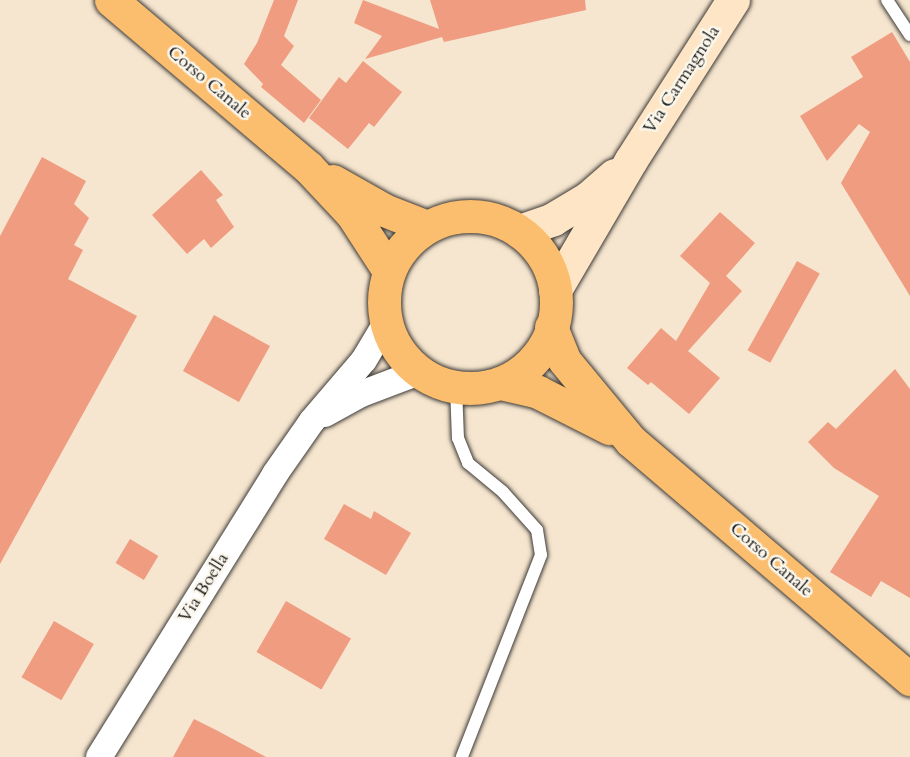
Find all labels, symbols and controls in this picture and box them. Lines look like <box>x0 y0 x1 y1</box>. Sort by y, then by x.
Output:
street label: Via Carmagnola <box>639 22 725 138</box>
street label: Corso Canale <box>163 42 255 124</box>
street label: Corso Canale <box>725 518 817 602</box>
street label: Via Boella <box>174 549 234 627</box>

